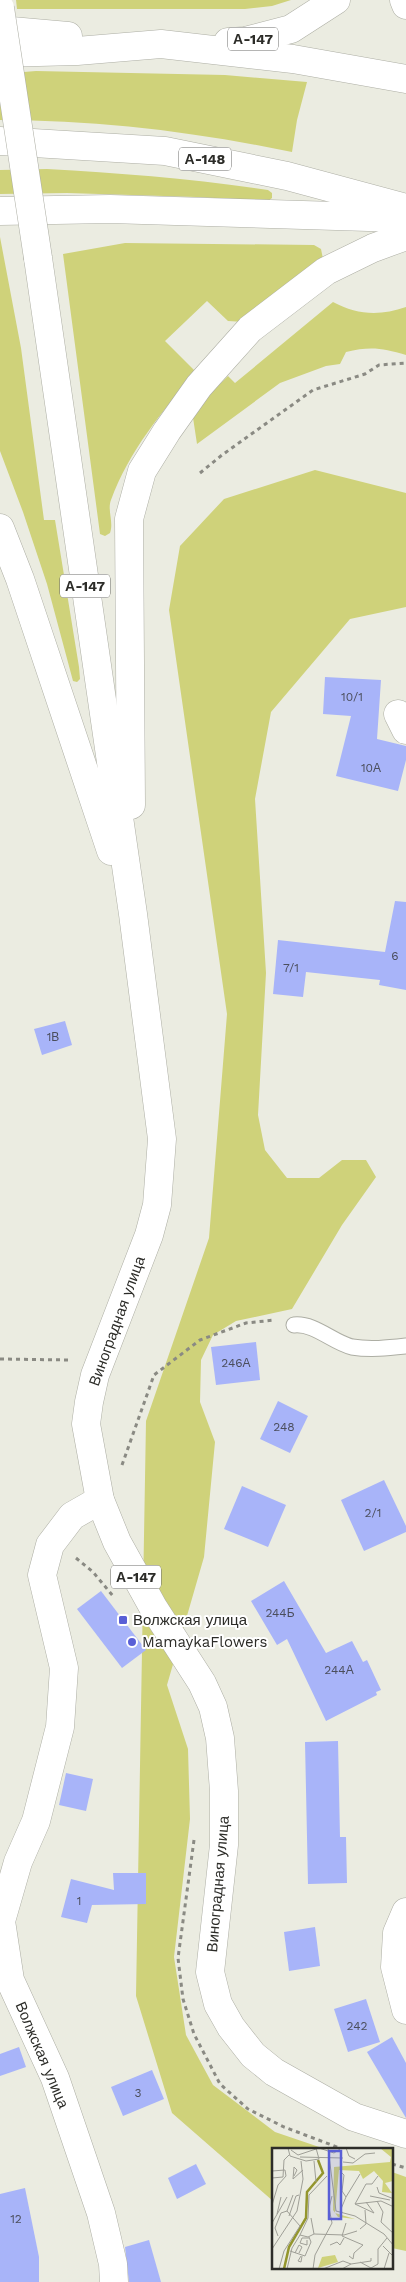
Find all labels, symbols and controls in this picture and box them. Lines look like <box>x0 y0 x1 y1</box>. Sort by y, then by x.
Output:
road number: А-147 <box>228 28 278 50</box>
road number: А-148 <box>179 148 231 170</box>
road number: А-147 <box>60 574 110 598</box>
house number: 10/1 <box>341 690 363 704</box>
house number: 10А <box>361 761 381 775</box>
house number: 6 <box>391 949 399 963</box>
house number: 7/1 <box>283 961 299 975</box>
house number: 1В <box>47 1030 59 1044</box>
street label: Виноградная улица <box>85 1253 149 1388</box>
house number: 246А <box>221 1356 251 1370</box>
house number: 248 <box>273 1420 295 1434</box>
house number: 2/1 <box>365 1506 381 1520</box>
road number: А-147 <box>111 1565 161 1588</box>
house number: 244Б <box>265 1606 295 1620</box>
place label: Волжская улица <box>133 1611 248 1629</box>
marker: Волжская улица <box>117 1614 129 1626</box>
place label: MamaykaFlowers <box>142 1633 267 1651</box>
marker: MamaykaFlowers <box>126 1636 138 1648</box>
house number: 244А <box>324 1663 354 1677</box>
street label: Виноградная улица <box>203 1814 233 1953</box>
house number: 1 <box>77 1894 81 1908</box>
street label: Волжская улица <box>11 1999 73 2112</box>
house number: 242 <box>347 2019 367 2033</box>
house number: 3 <box>135 2086 142 2100</box>
inset map <box>272 2148 394 2270</box>
house number: 12 <box>10 2212 22 2226</box>

